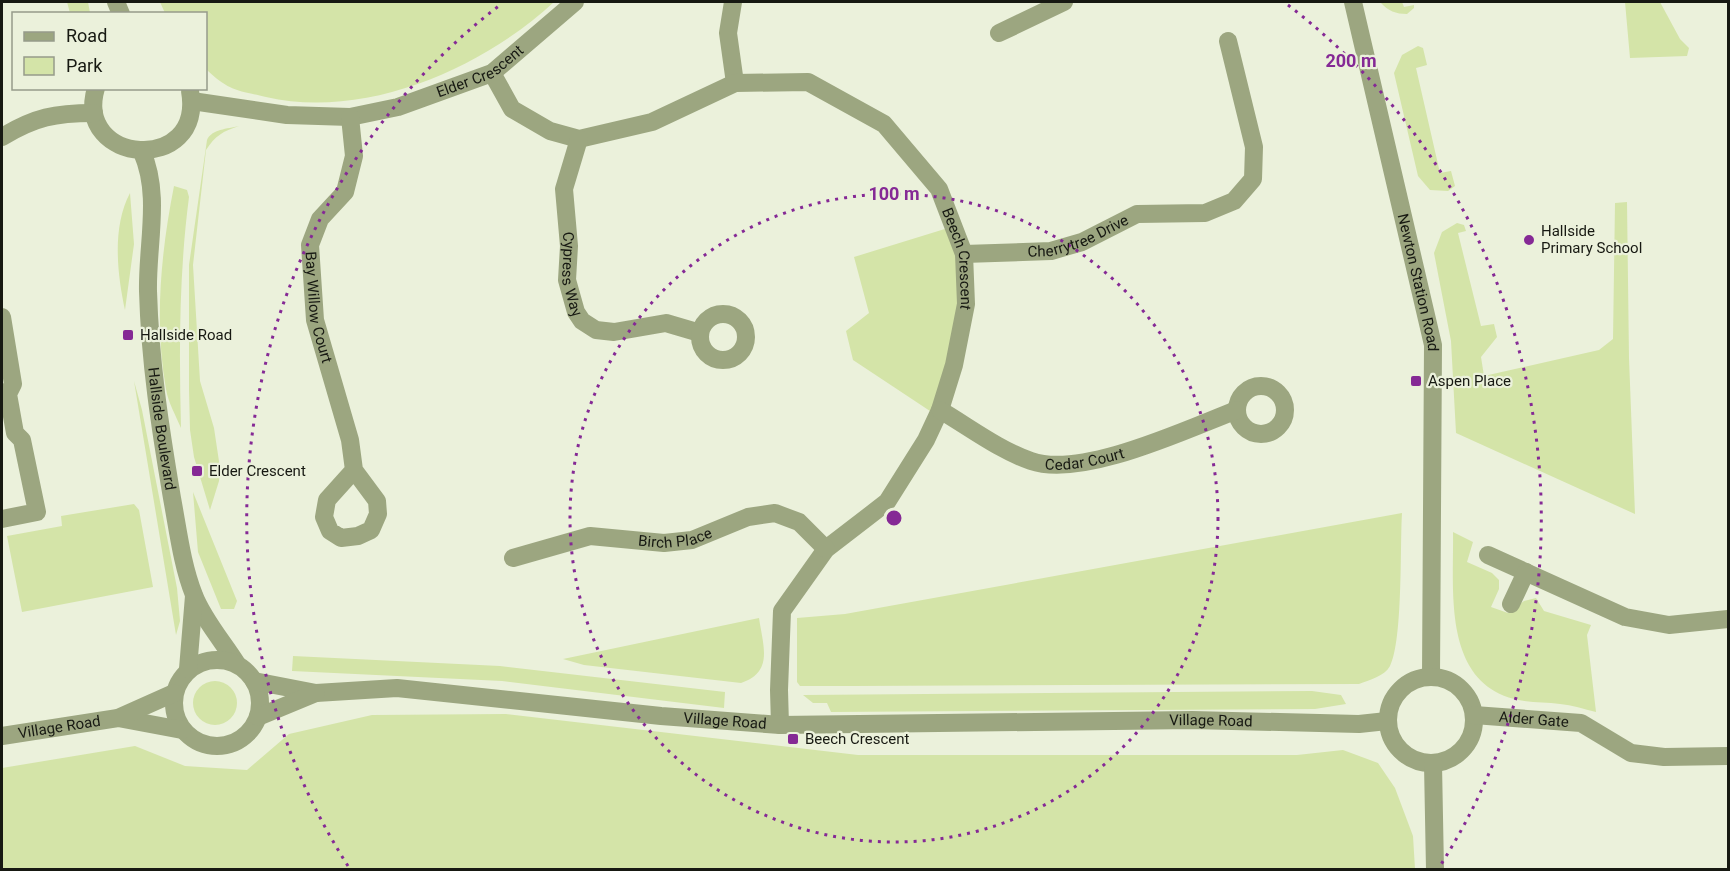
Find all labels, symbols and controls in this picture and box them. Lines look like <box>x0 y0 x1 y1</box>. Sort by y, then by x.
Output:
legend <box>12 12 207 90</box>
text: Road <box>66 25 107 46</box>
street label: Elder Crescent <box>434 41 527 101</box>
text: 200 m <box>1325 50 1377 71</box>
text: Park <box>66 55 103 76</box>
text: 100 m <box>868 183 920 204</box>
street label: Beech Crescent <box>938 205 975 312</box>
street label: Cherrytree Drive <box>1027 211 1132 261</box>
street label: Newton Station Road <box>1394 212 1442 351</box>
place label: Hallside Primary School <box>1541 222 1642 257</box>
street label: Cypress Way <box>558 231 586 320</box>
marker: Hallside Primary School <box>1522 233 1536 247</box>
street label: Bay Willow Court <box>301 251 336 365</box>
place label: Hallside Road <box>140 326 232 344</box>
marker: Hallside Road <box>121 328 135 342</box>
street label: Hallside Boulevard <box>144 366 180 492</box>
place label: Aspen Place <box>1428 372 1511 390</box>
marker: Aspen Place <box>1409 374 1423 388</box>
street label: Cedar Court <box>1044 444 1126 474</box>
place label: Elder Crescent <box>209 462 306 480</box>
marker: Elder Crescent <box>190 464 204 478</box>
centre of rings <box>884 508 904 528</box>
street label: Birch Place <box>637 524 715 552</box>
street label: Alder Gate <box>1498 708 1569 731</box>
street label: Village Road <box>683 709 767 733</box>
street label: Village Road <box>1169 711 1253 730</box>
street label: Village Road <box>17 712 102 742</box>
place label: Beech Crescent <box>805 730 910 748</box>
marker: Beech Crescent <box>786 732 800 746</box>

